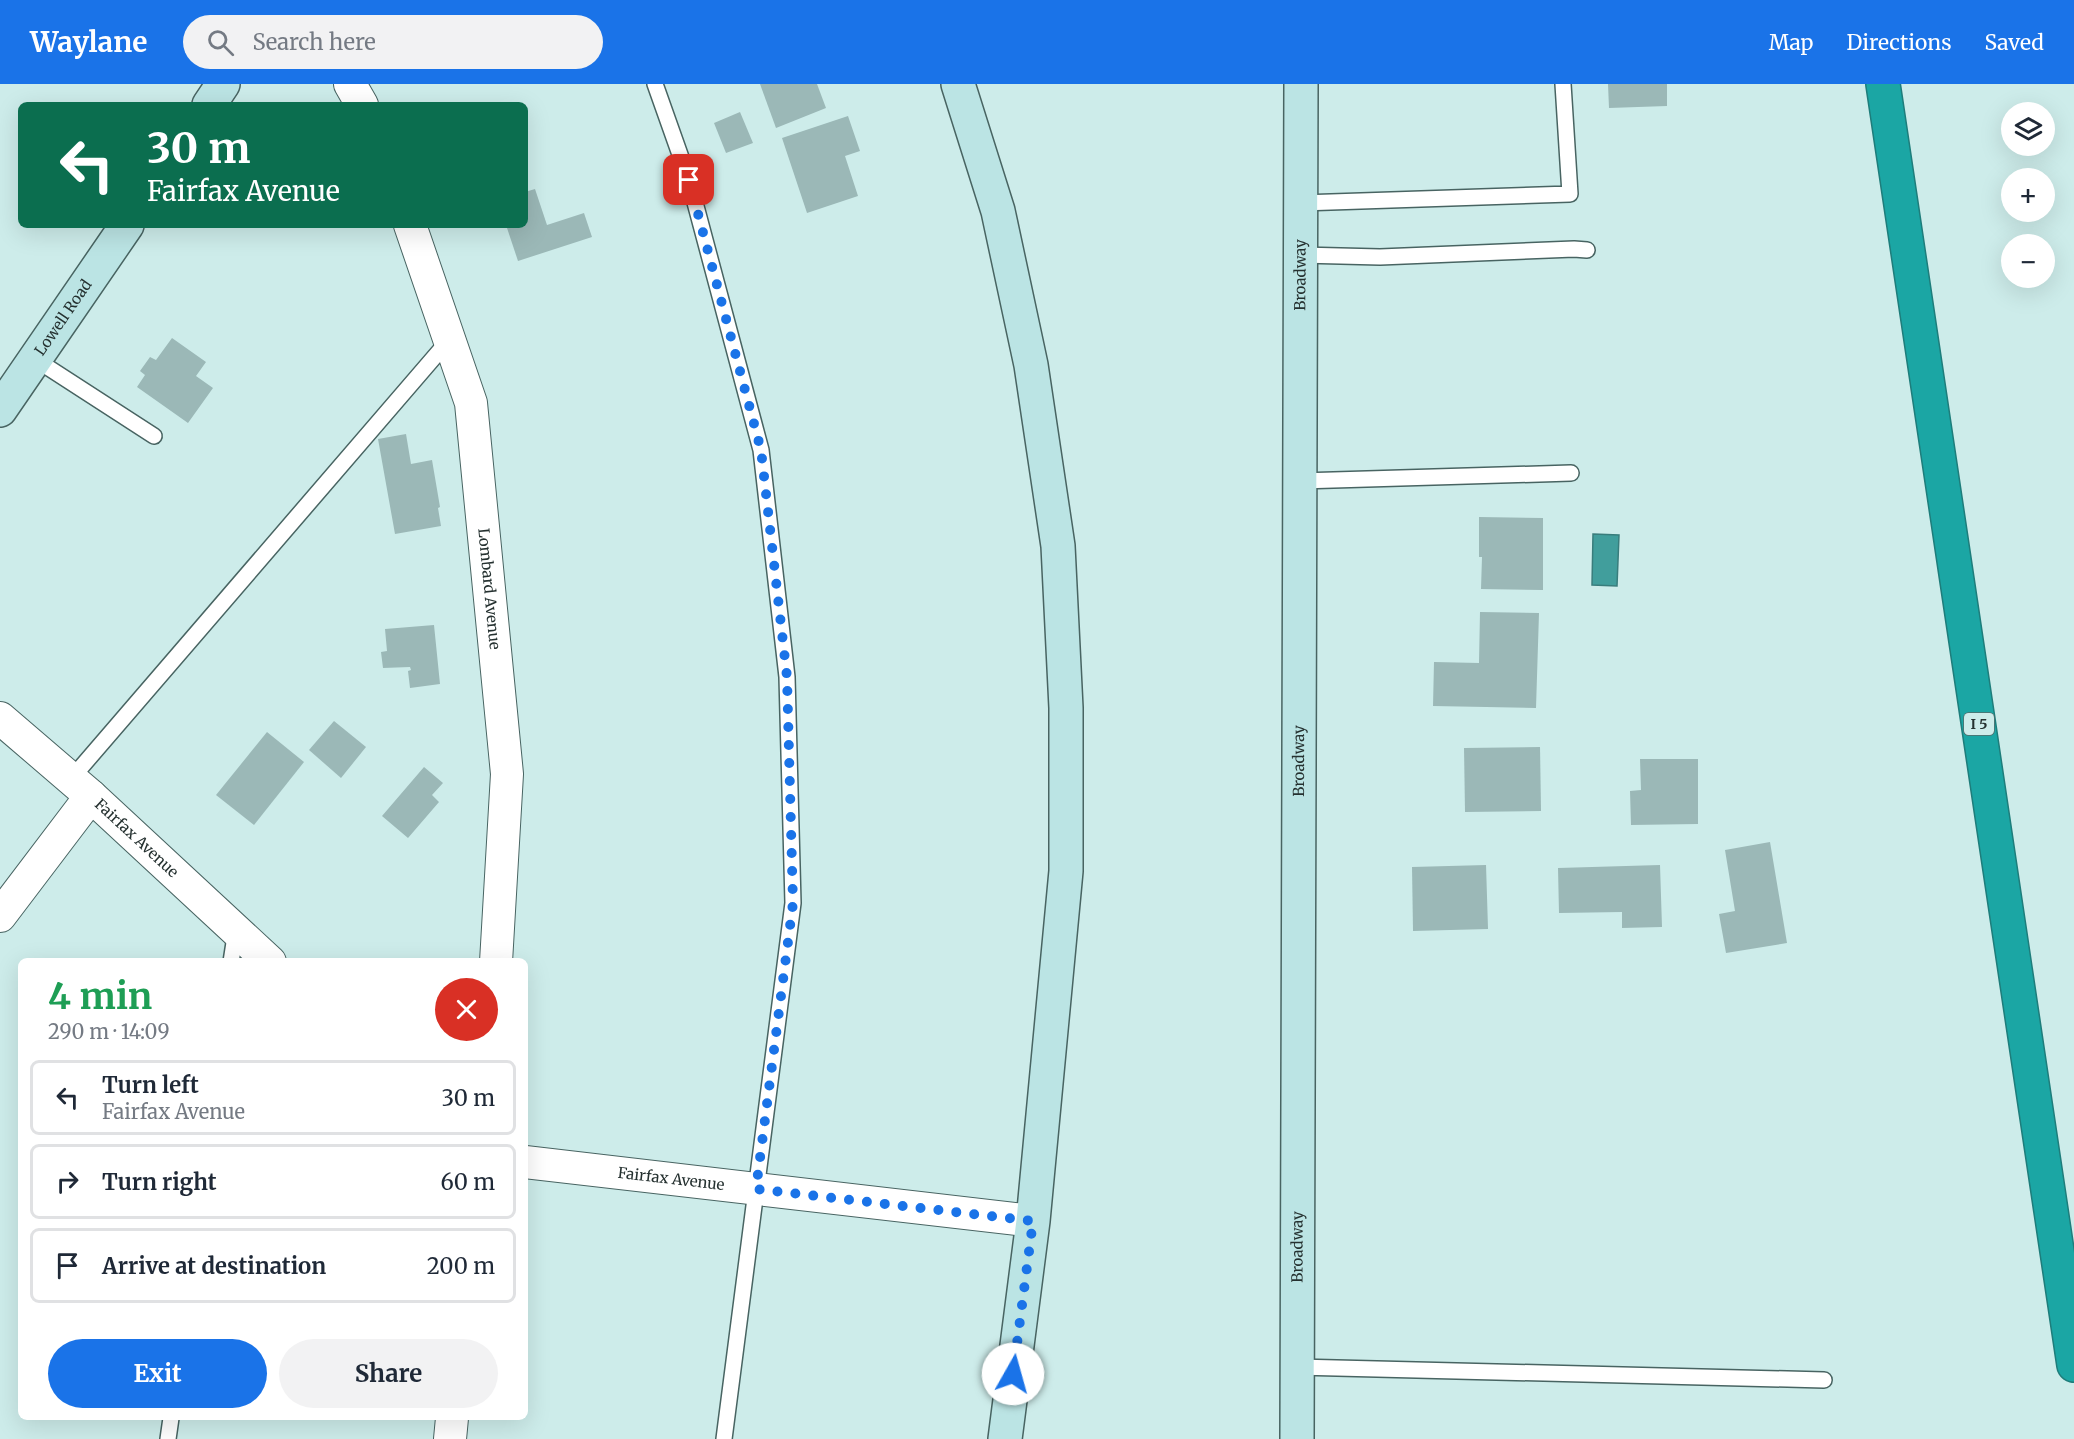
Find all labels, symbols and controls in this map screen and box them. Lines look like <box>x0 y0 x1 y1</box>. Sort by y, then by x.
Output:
search box <box>183 15 603 69</box>
text: Waylane <box>30 24 147 60</box>
icon: search <box>204 26 237 59</box>
text: Search here <box>252 28 376 56</box>
text: Map <box>1769 29 1813 56</box>
text: Directions <box>1846 29 1951 56</box>
text: Saved <box>1984 29 2044 56</box>
map controls <box>2001 102 2055 288</box>
button: layers <box>2001 102 2055 156</box>
text: 30 m <box>147 122 251 174</box>
icon: left <box>48 126 126 204</box>
pin <box>663 154 714 205</box>
icon: arrive <box>672 163 705 196</box>
button: + <box>2001 168 2055 222</box>
text: Fairfax Avenue <box>147 174 340 208</box>
button: − <box>2001 234 2055 288</box>
street label: Broadway <box>1290 239 1310 311</box>
street label: Lowell Road <box>30 276 96 359</box>
street label: Lombard Avenue <box>474 527 505 651</box>
road number: I 5 <box>1964 713 1994 735</box>
street label: Broadway <box>1289 725 1308 797</box>
street label: Fairfax Avenue <box>91 794 183 881</box>
text: 4 min <box>48 974 152 1019</box>
button: close <box>435 978 498 1041</box>
text: 290 m · 14:09 <box>48 1019 170 1044</box>
text: Turn left <box>102 1071 199 1099</box>
icon: left <box>51 1081 84 1114</box>
text: 30 m <box>441 1084 495 1112</box>
text: Fairfax Avenue <box>102 1099 245 1124</box>
street label: Fairfax Avenue <box>617 1163 726 1194</box>
icon: right <box>51 1165 84 1198</box>
text: Turn right <box>102 1168 216 1196</box>
text: 60 m <box>441 1168 495 1196</box>
street label: Broadway <box>1287 1211 1307 1283</box>
icon: arrive <box>51 1249 84 1282</box>
text: Arrive at destination <box>102 1252 326 1280</box>
text: 200 m <box>427 1252 495 1280</box>
button: Exit <box>48 1339 267 1408</box>
button: Share <box>279 1339 498 1408</box>
position arrow <box>981 1342 1045 1406</box>

